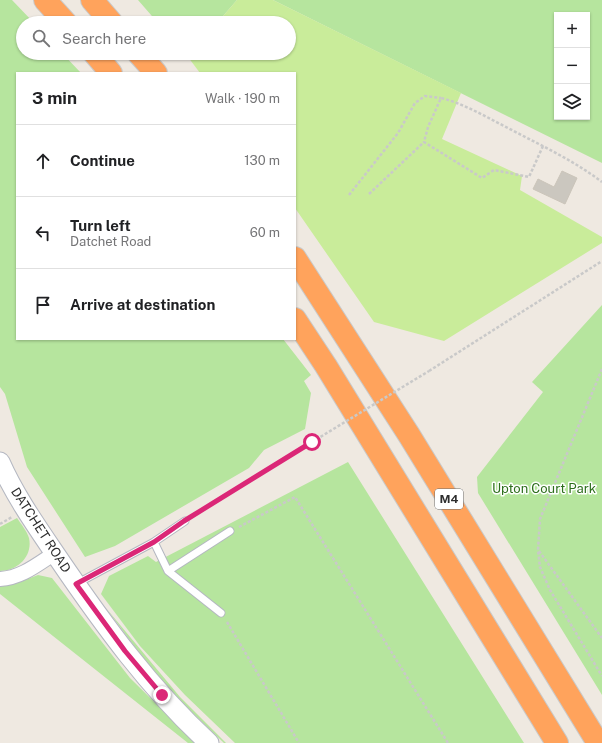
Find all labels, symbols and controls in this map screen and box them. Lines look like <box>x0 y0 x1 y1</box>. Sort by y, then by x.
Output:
map controls <box>554 12 590 120</box>
button: + <box>554 12 590 48</box>
search box <box>16 16 296 60</box>
icon: search <box>30 27 52 49</box>
text: Search here <box>62 30 146 47</box>
button: − <box>554 48 590 84</box>
button: layers <box>554 84 590 120</box>
text: 3 min <box>32 88 77 108</box>
text: Walk · 190 m <box>205 91 280 106</box>
icon: ahead <box>32 150 54 172</box>
text: Continue <box>70 152 135 169</box>
text: 130 m <box>244 153 280 168</box>
text: Turn left <box>70 217 131 234</box>
icon: left <box>32 222 54 244</box>
text: 60 m <box>250 225 280 240</box>
text: Datchet Road <box>70 234 151 249</box>
icon: arrive <box>32 294 54 316</box>
text: Arrive at destination <box>70 296 215 313</box>
route start <box>303 433 321 451</box>
park label: Upton Court Park <box>492 481 596 496</box>
street label: DATCHET ROAD <box>8 485 74 575</box>
road number: M4 <box>435 489 463 509</box>
route end <box>153 686 171 704</box>

